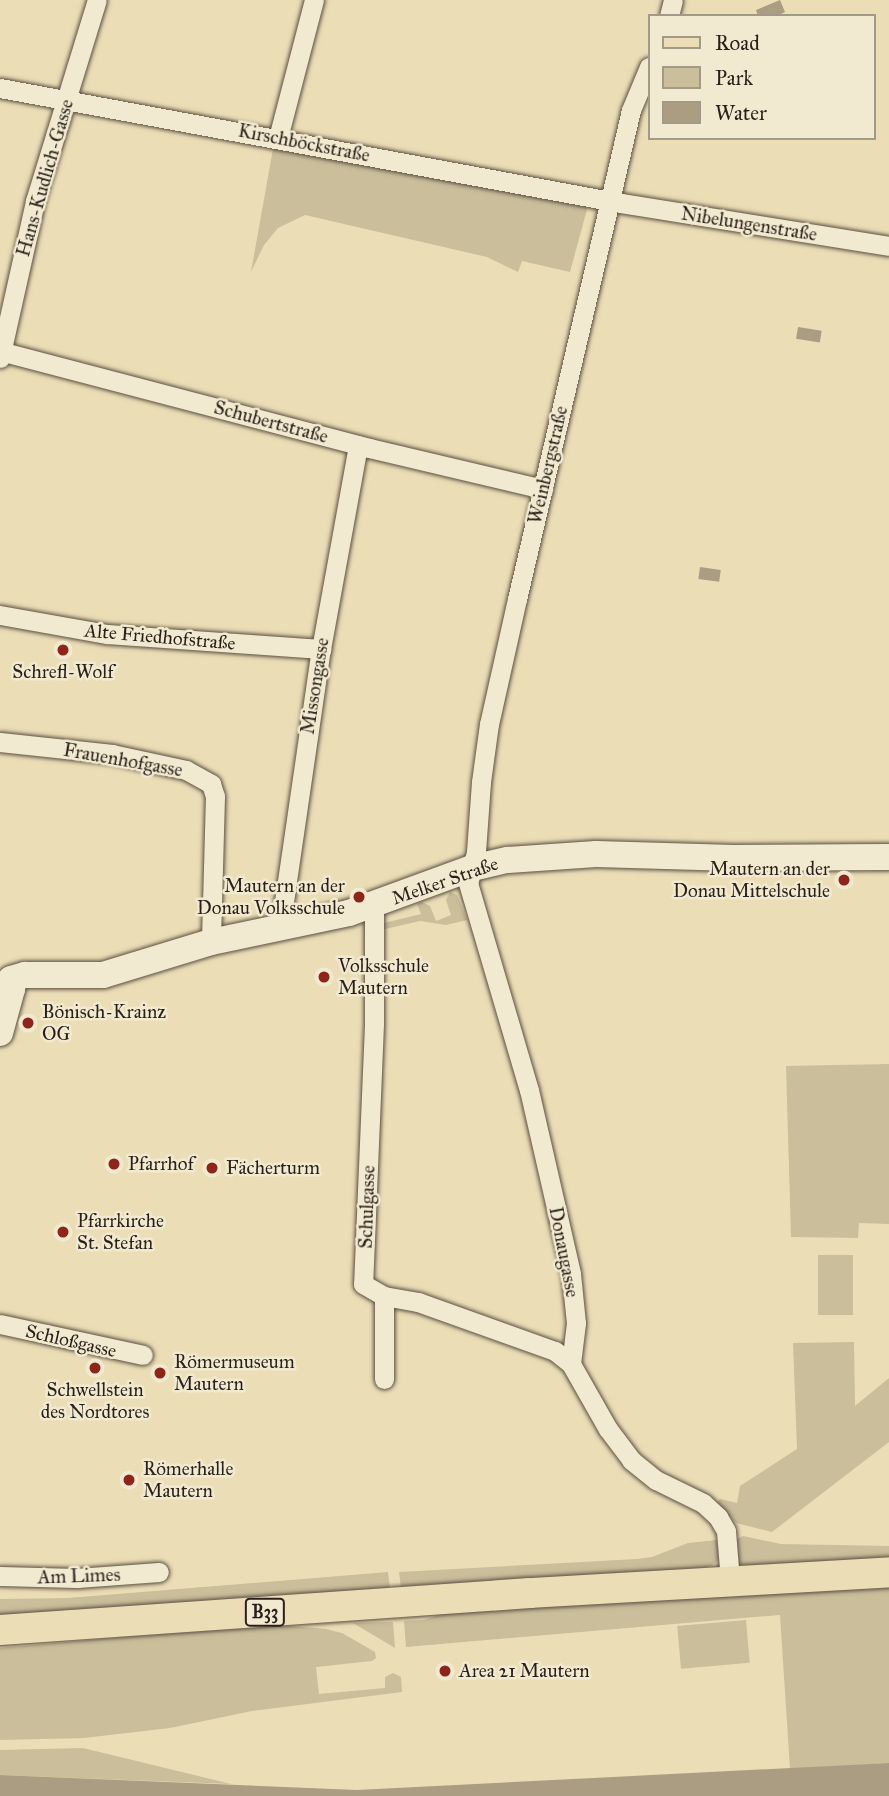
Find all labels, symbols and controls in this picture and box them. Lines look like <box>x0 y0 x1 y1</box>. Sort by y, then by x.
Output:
legend <box>648 14 875 140</box>
text: Road <box>715 30 760 56</box>
text: Park <box>715 65 753 91</box>
street label: Hans-Kudlich-Gasse <box>12 97 78 259</box>
text: Water <box>715 100 767 126</box>
street label: Kirschböckstraße <box>236 119 372 167</box>
street label: Nibelungenstraße <box>679 202 819 246</box>
street label: Schubertstraße <box>212 396 330 448</box>
street label: Weinbergstraße <box>523 404 573 526</box>
street label: Alte Friedhofstraße <box>84 619 236 655</box>
street label: Missongasse <box>296 636 334 736</box>
marker: Schrefl-Wolf <box>55 642 71 658</box>
place label: Schrefl-Wolf <box>12 661 114 683</box>
street label: Frauenhofgasse <box>62 738 184 782</box>
street label: Melker Straße <box>389 852 501 910</box>
place label: Mautern an der Donau Mittelschule <box>673 858 830 902</box>
marker: Mautern an der Donau Mittelschule <box>836 872 852 888</box>
place label: Mautern an der Donau Volksschule <box>197 875 345 919</box>
marker: Mautern an der Donau Volksschule <box>351 889 367 905</box>
place label: Volksschule Mautern <box>338 955 429 999</box>
marker: Volksschule Mautern <box>316 969 332 985</box>
place label: Bönisch-Krainz OG <box>42 1001 166 1045</box>
marker: Bönisch-Krainz OG <box>20 1015 36 1031</box>
place label: Pfarrhof <box>128 1153 194 1175</box>
marker: Pfarrhof <box>106 1156 122 1172</box>
place label: Fächerturm <box>226 1157 320 1179</box>
marker: Fächerturm <box>204 1160 220 1176</box>
street label: Schulgasse <box>354 1165 380 1249</box>
street label: Donaugasse <box>544 1205 584 1299</box>
place label: Pfarrkirche St. Stefan <box>77 1210 164 1254</box>
marker: Pfarrkirche St. Stefan <box>55 1224 71 1240</box>
street label: Schloßgasse <box>23 1319 119 1363</box>
place label: Römermuseum Mautern <box>174 1351 295 1395</box>
marker: Schwellstein des Nordtores <box>87 1360 103 1376</box>
marker: Römermuseum Mautern <box>152 1365 168 1381</box>
place label: Schwellstein des Nordtores <box>41 1379 149 1423</box>
place label: Römerhalle Mautern <box>143 1458 233 1502</box>
marker: Römerhalle Mautern <box>121 1472 137 1488</box>
street label: Am Limes <box>37 1563 121 1589</box>
road number: B33 <box>244 1597 286 1626</box>
place label: Area 21 Mautern <box>459 1660 590 1682</box>
marker: Area 21 Mautern <box>437 1663 453 1679</box>

